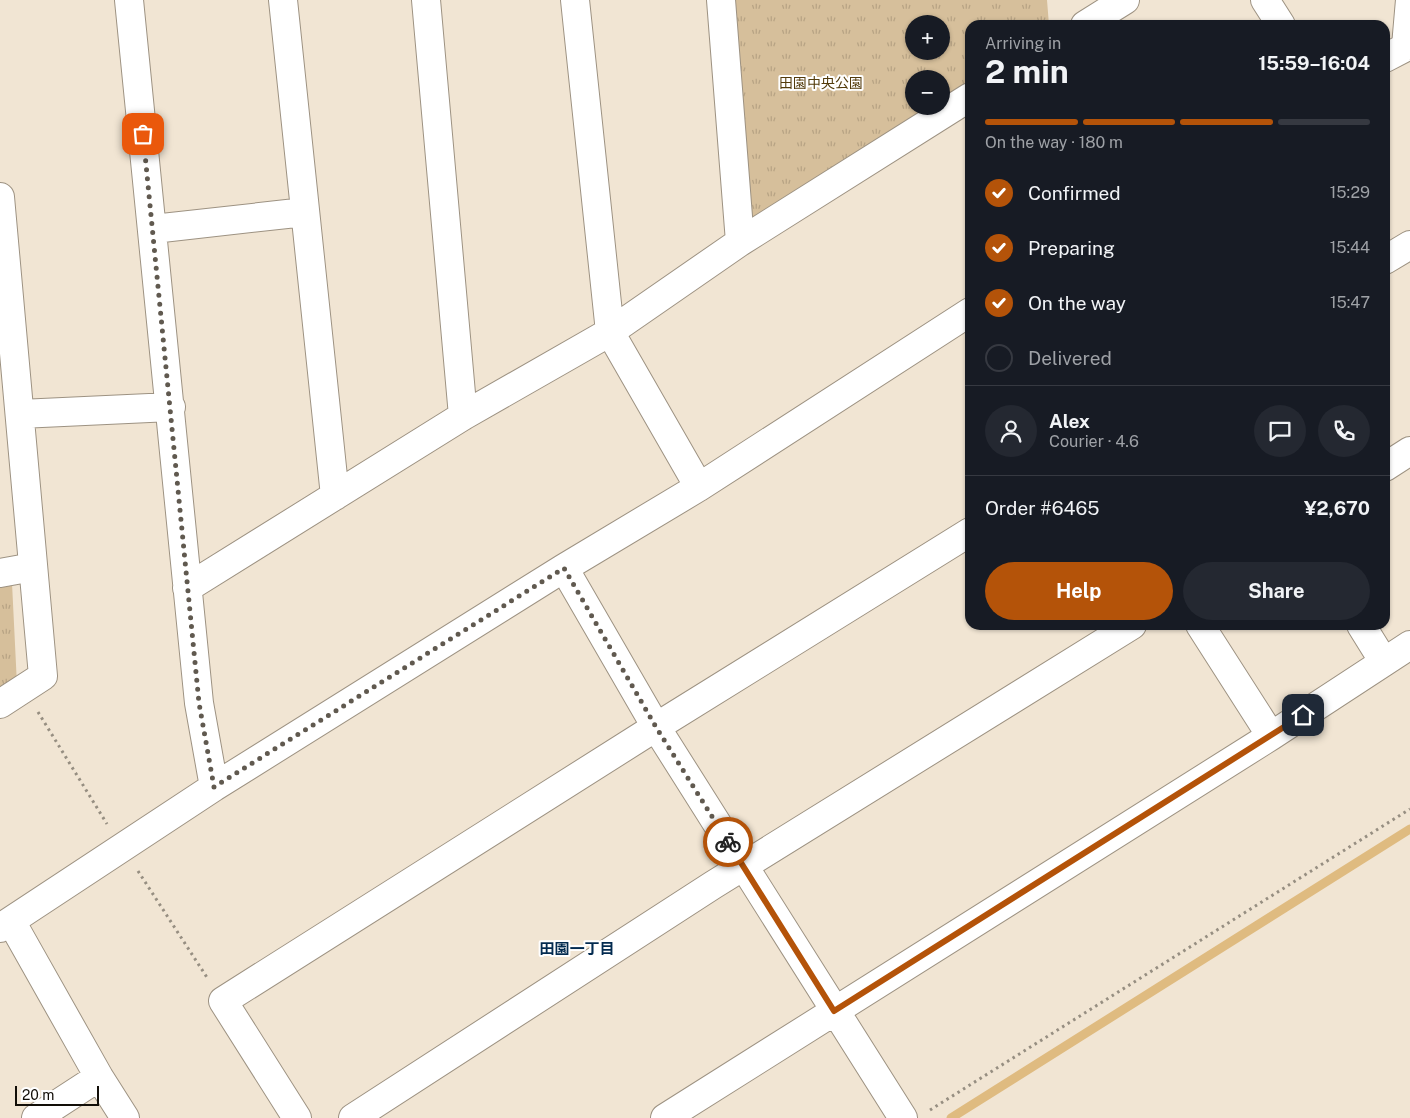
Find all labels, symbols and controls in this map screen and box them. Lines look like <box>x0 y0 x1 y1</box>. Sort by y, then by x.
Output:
map controls <box>905 15 950 115</box>
button: + <box>905 15 950 60</box>
text: Arriving in <box>985 34 1061 53</box>
text: 15:59–16:04 <box>1258 52 1370 74</box>
text: 2 min <box>985 53 1069 90</box>
button: − <box>905 70 950 115</box>
park label: 田園中央公園 <box>779 75 863 91</box>
pin <box>122 113 164 155</box>
icon: bag <box>129 120 157 148</box>
text: On the way · 180 m <box>985 133 1123 152</box>
icon: check <box>985 179 1013 207</box>
text: Confirmed <box>1028 182 1121 204</box>
text: 15:29 <box>1330 183 1370 202</box>
icon: check <box>985 234 1013 262</box>
text: Preparing <box>1028 237 1115 259</box>
text: 15:44 <box>1330 238 1370 257</box>
icon: check <box>985 289 1013 317</box>
text: On the way <box>1028 292 1126 314</box>
text: 15:47 <box>1330 293 1370 312</box>
text: Delivered <box>1028 347 1112 369</box>
button: person <box>985 405 1037 457</box>
button: chat <box>1254 405 1306 457</box>
button: phone <box>1318 405 1370 457</box>
text: Alex <box>1049 410 1090 432</box>
text: Courier · 4.6 <box>1049 432 1139 451</box>
text: Order #6465 <box>985 497 1099 519</box>
text: ¥2,670 <box>1304 497 1370 519</box>
button: Help <box>985 562 1173 620</box>
button: Share <box>1183 562 1370 620</box>
pin <box>1282 694 1324 736</box>
icon: home <box>1289 701 1317 729</box>
courier <box>703 817 753 867</box>
icon: bike <box>714 828 742 856</box>
district label: 田園一丁目 <box>539 940 615 957</box>
scale bar <box>15 1083 99 1106</box>
text: 20 m <box>22 1087 54 1103</box>

